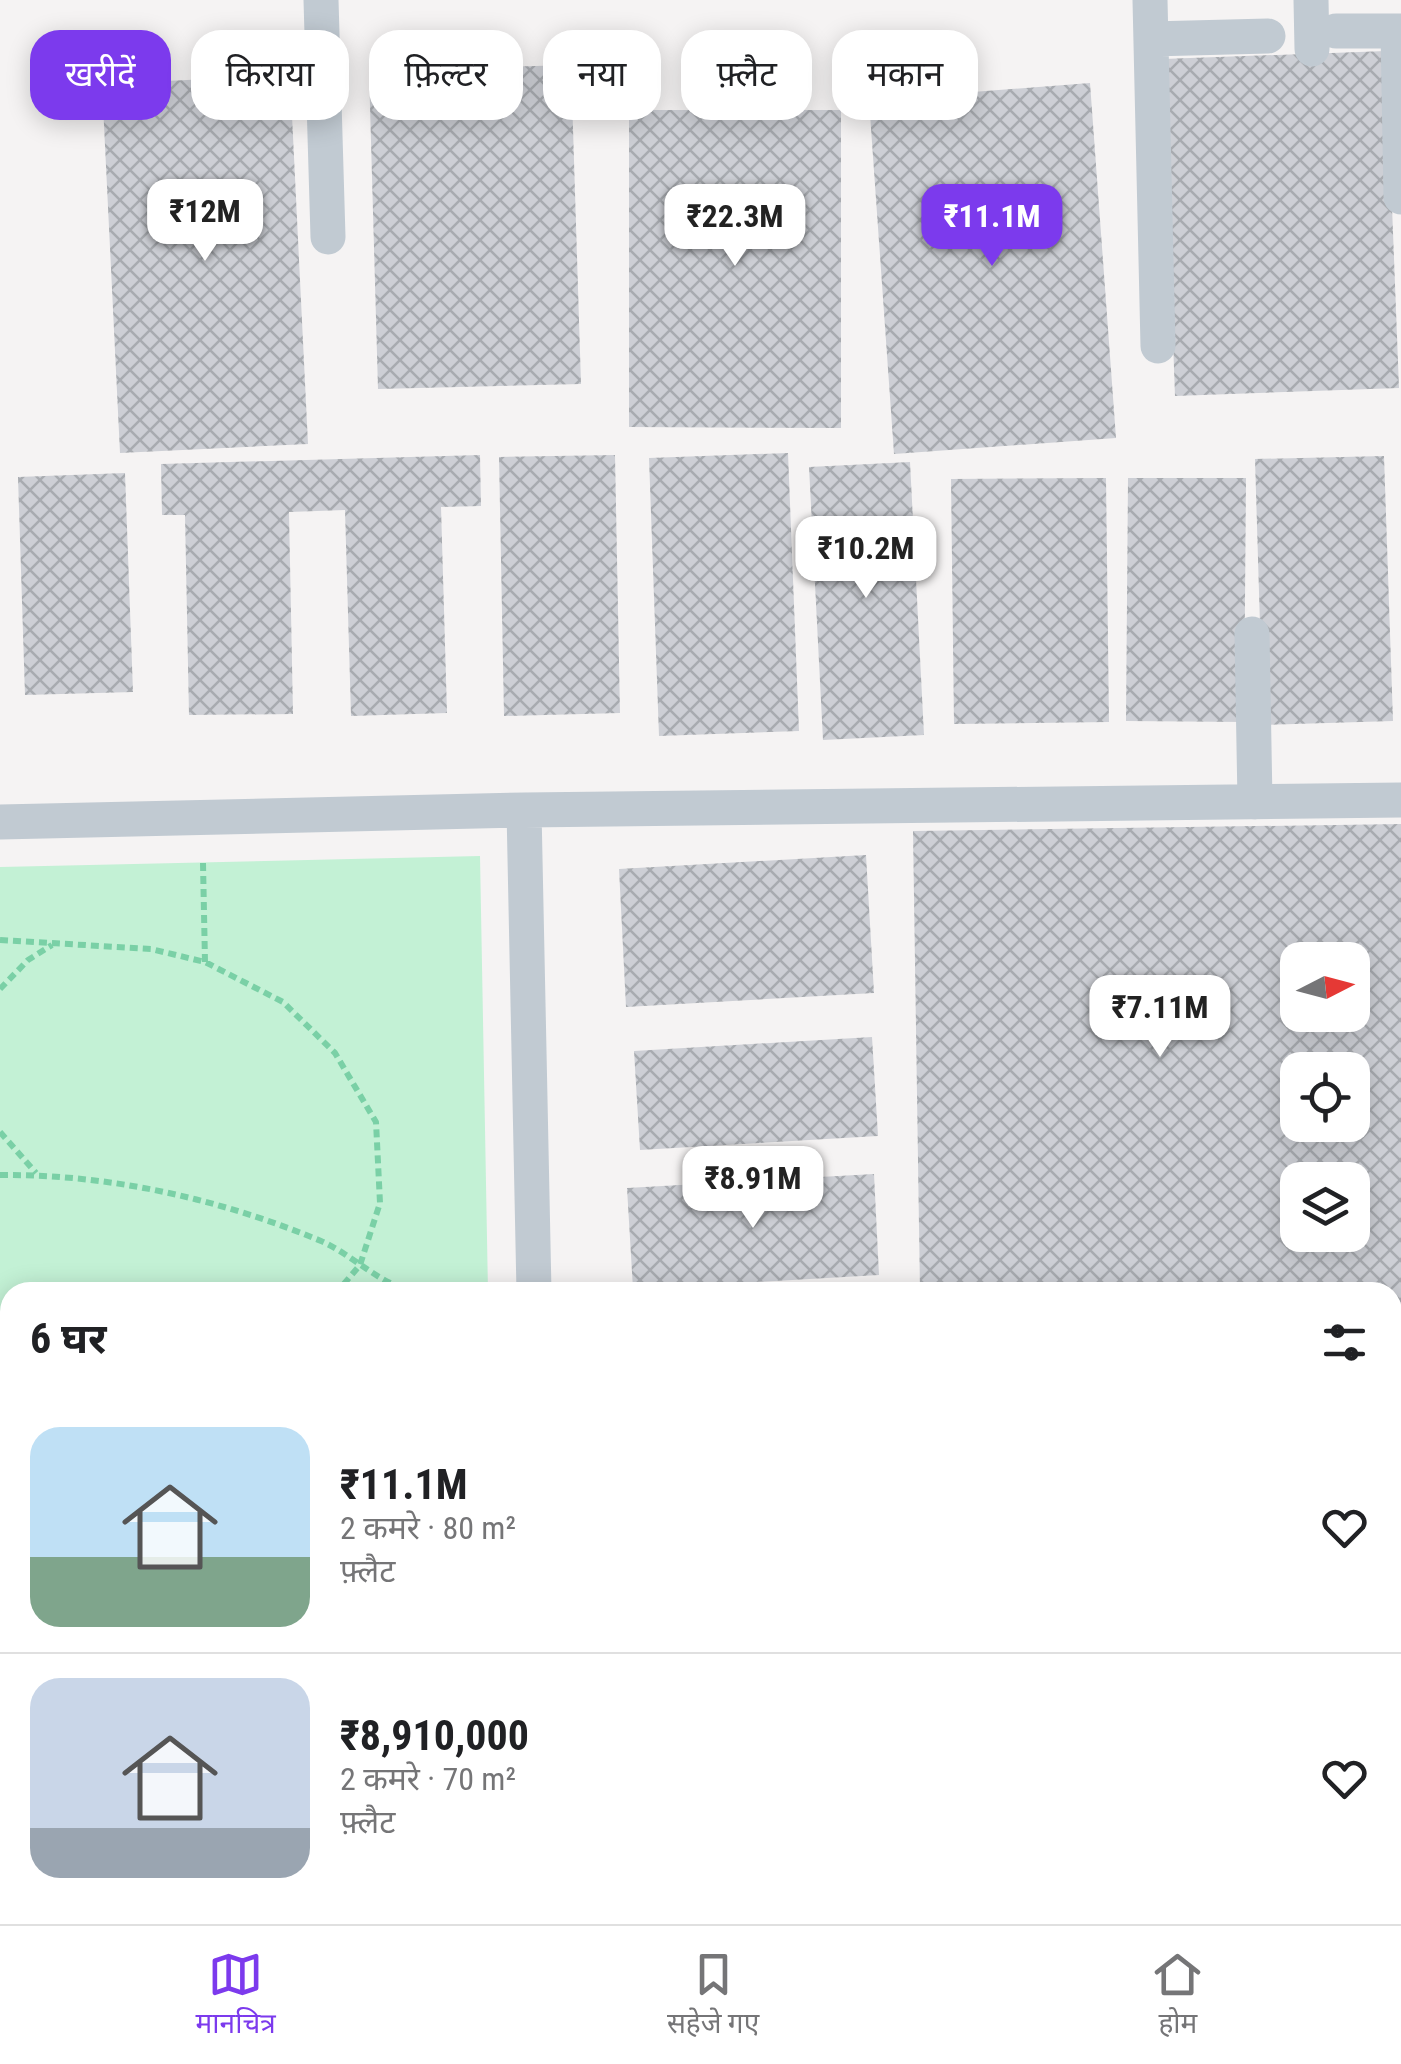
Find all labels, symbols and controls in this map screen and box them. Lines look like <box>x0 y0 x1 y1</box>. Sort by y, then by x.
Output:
chip: खरीदें <box>30 30 171 120</box>
chip: किराया <box>191 30 349 120</box>
chip: फ़िल्टर <box>369 30 523 120</box>
chip: नया <box>543 30 661 120</box>
chip: फ़्लैट <box>681 30 812 120</box>
chip: मकान <box>832 30 978 120</box>
pin: ₹12M <box>146 179 264 264</box>
pin: ₹22.3M <box>654 184 816 269</box>
pin: ₹11.1M <box>911 184 1073 269</box>
text: ₹12M <box>169 192 241 230</box>
text: ₹22.3M <box>686 197 784 235</box>
text: ₹11.1M <box>943 197 1041 235</box>
pin: ₹10.2M <box>785 516 947 601</box>
text: ₹10.2M <box>817 529 915 567</box>
north arrow <box>1280 942 1370 1032</box>
map controls <box>1280 942 1370 1252</box>
pin: ₹7.11M <box>1079 975 1241 1060</box>
text: ₹7.11M <box>1111 988 1209 1026</box>
button: locate <box>1280 1052 1370 1142</box>
pin: ₹8.91M <box>672 1146 834 1231</box>
text: ₹8.91M <box>704 1159 802 1197</box>
button: layers <box>1280 1162 1370 1252</box>
text: 6 घर <box>30 1314 107 1363</box>
icon: filters <box>1317 1315 1372 1370</box>
text: ₹11.1M <box>340 1460 468 1509</box>
icon: home <box>110 1467 230 1587</box>
icon: heart <box>1317 1500 1372 1555</box>
text: 2 कमरे · 80 m² <box>340 1509 516 1547</box>
text: फ़्लैट <box>340 1552 395 1590</box>
text: ₹8,910,000 <box>340 1711 529 1760</box>
icon: home <box>110 1718 230 1838</box>
icon: heart <box>1317 1751 1372 1806</box>
text: 2 कमरे · 70 m² <box>340 1760 516 1798</box>
text: फ़्लैट <box>340 1803 395 1841</box>
tab: मानचित्र <box>196 1947 276 2044</box>
tab: सहेजे गए <box>667 1947 759 2044</box>
tab: होम <box>1150 1947 1205 2044</box>

